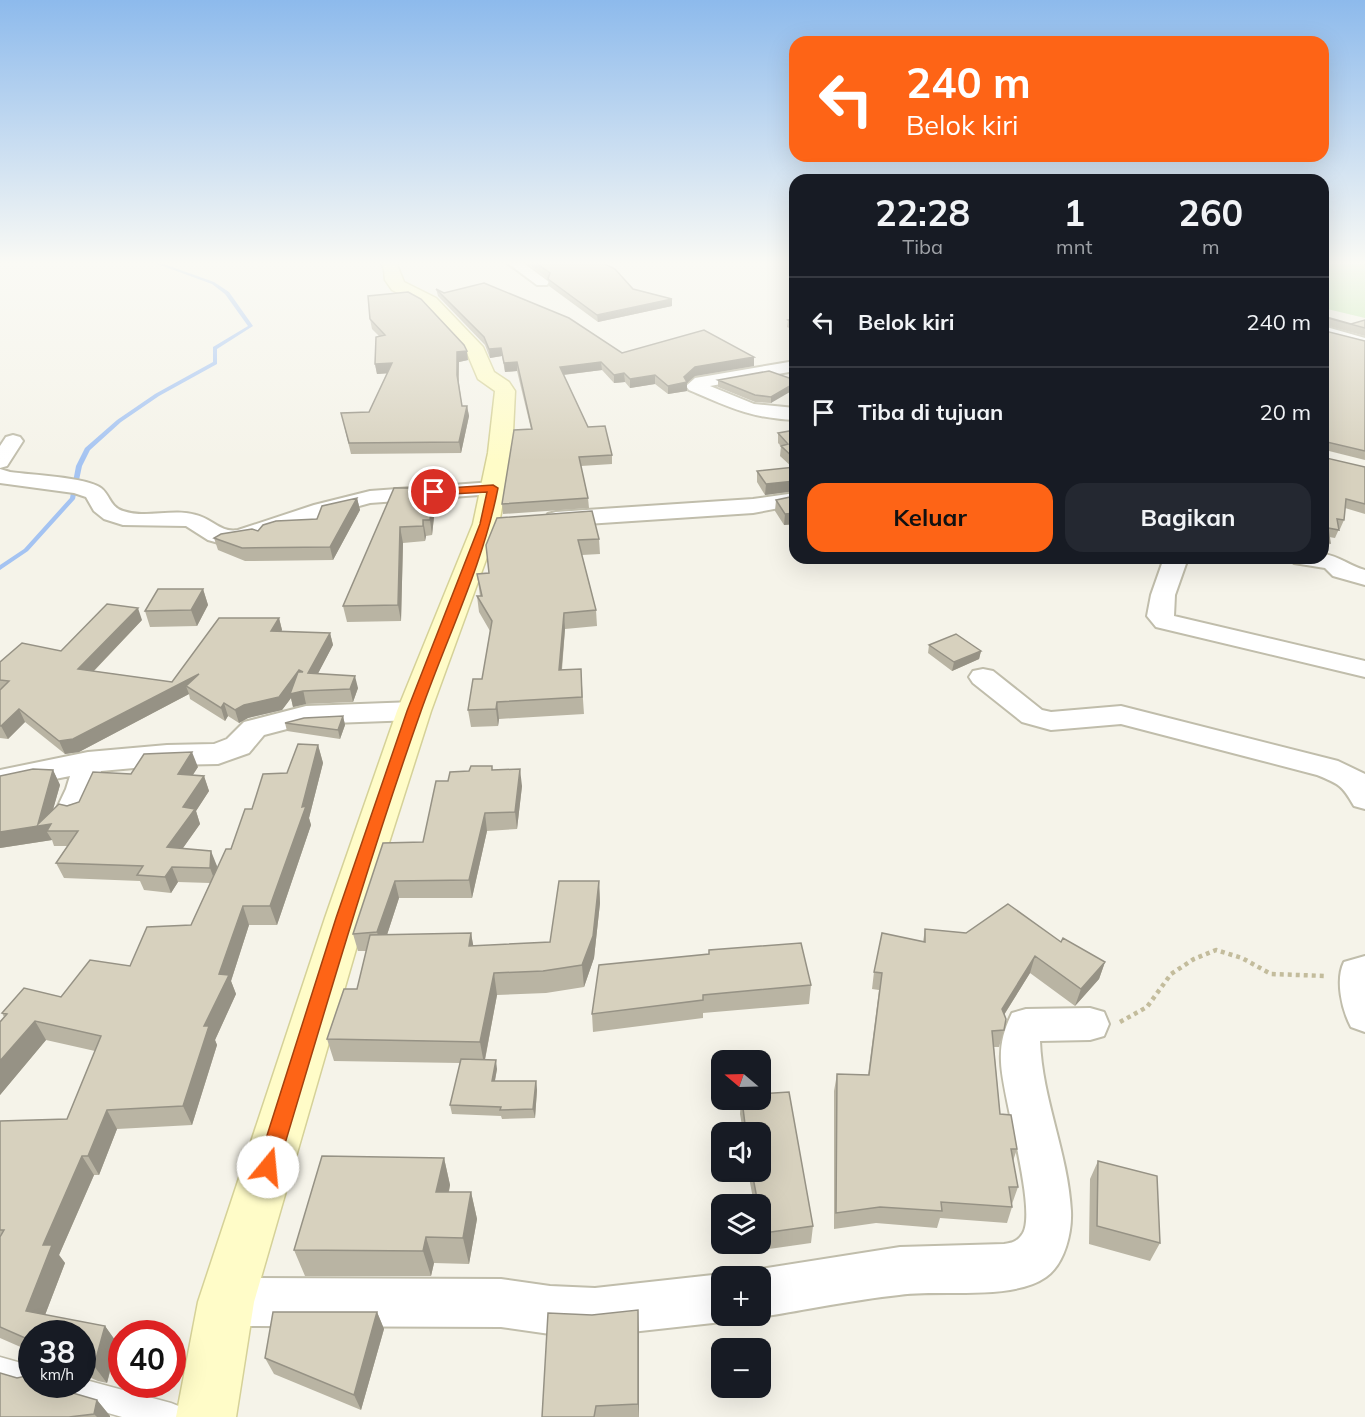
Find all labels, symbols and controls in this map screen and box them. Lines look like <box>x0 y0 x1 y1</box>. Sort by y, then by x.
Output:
text: 240 m <box>906 56 1031 109</box>
icon: left <box>807 60 885 138</box>
text: Belok kiri <box>906 108 1018 142</box>
text: 22:28 <box>875 190 970 235</box>
text: 1 <box>1063 190 1085 235</box>
text: 260 <box>1178 190 1243 235</box>
text: Tiba <box>902 234 943 259</box>
text: mnt <box>1056 234 1092 259</box>
text: m <box>1202 234 1219 259</box>
icon: left <box>807 306 840 339</box>
text: Belok kiri <box>858 308 954 336</box>
text: 240 m <box>1246 308 1311 336</box>
icon: arrive <box>807 396 840 429</box>
text: Tiba di tujuan <box>858 398 1003 426</box>
text: 20 m <box>1260 398 1311 426</box>
pin <box>408 466 459 517</box>
icon: arrive <box>417 475 450 508</box>
button: Keluar <box>807 483 1053 552</box>
button: Bagikan <box>1065 483 1311 552</box>
north arrow <box>711 1050 771 1110</box>
map controls <box>711 1050 771 1398</box>
button: sound <box>711 1122 771 1182</box>
position arrow <box>236 1135 300 1199</box>
button: layers <box>711 1194 771 1254</box>
button: + <box>711 1266 771 1326</box>
speed limit sign: 40 <box>108 1320 186 1398</box>
text: 38 <box>39 1333 75 1371</box>
button: − <box>711 1338 771 1398</box>
text: km/h <box>40 1365 74 1384</box>

